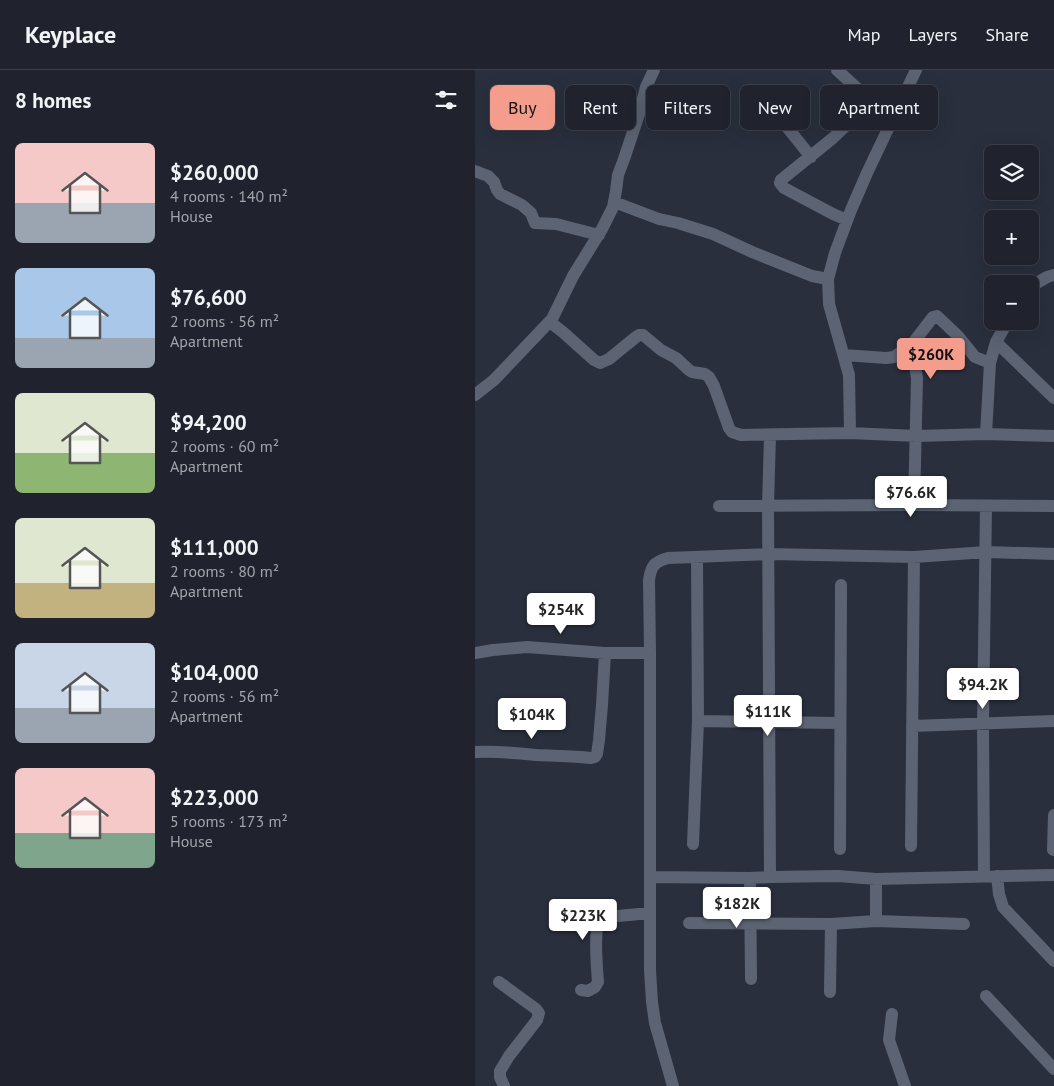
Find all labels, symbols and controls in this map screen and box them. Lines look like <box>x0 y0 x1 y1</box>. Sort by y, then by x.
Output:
text: Keyplace <box>25 19 116 50</box>
text: Map <box>848 23 880 46</box>
text: Layers <box>908 23 957 46</box>
text: Share <box>985 23 1029 46</box>
chip: Buy <box>490 85 555 130</box>
chip: Rent <box>565 85 636 130</box>
chip: Filters <box>646 85 730 130</box>
chip: New <box>740 85 810 130</box>
chip: Apartment <box>820 85 938 130</box>
icon: filters <box>432 86 460 114</box>
text: 8 homes <box>15 87 91 114</box>
map controls <box>984 145 1039 330</box>
button: layers <box>984 145 1039 200</box>
text: $260,000 <box>170 159 259 186</box>
icon: home <box>55 163 115 223</box>
text: 4 rooms · 140 m² <box>170 186 288 206</box>
text: House <box>170 206 213 226</box>
button: + <box>984 210 1039 265</box>
button: − <box>984 275 1039 330</box>
text: $76,600 <box>170 284 247 311</box>
icon: home <box>55 288 115 348</box>
text: 2 rooms · 56 m² <box>170 311 279 331</box>
text: Apartment <box>170 331 243 351</box>
pin: $260K <box>896 338 966 380</box>
text: $260K <box>908 344 954 364</box>
text: $94,200 <box>170 409 247 436</box>
icon: home <box>55 413 115 473</box>
text: 2 rooms · 60 m² <box>170 436 279 456</box>
text: Apartment <box>170 456 243 476</box>
pin: $76.6K <box>870 476 952 518</box>
text: $76.6K <box>886 482 936 502</box>
text: $111,000 <box>170 534 259 561</box>
icon: home <box>55 538 115 598</box>
text: 2 rooms · 80 m² <box>170 561 279 581</box>
text: Apartment <box>170 581 243 601</box>
pin: $254K <box>526 592 596 635</box>
text: $254K <box>538 599 584 619</box>
text: $104,000 <box>170 659 259 686</box>
icon: home <box>55 663 115 723</box>
pin: $94.2K <box>942 668 1024 710</box>
text: $94.2K <box>958 674 1008 694</box>
text: 2 rooms · 56 m² <box>170 686 279 706</box>
pin: $111K <box>733 694 803 737</box>
pin: $104K <box>497 698 567 740</box>
text: $111K <box>745 701 791 721</box>
text: $104K <box>509 704 555 724</box>
text: Apartment <box>170 706 243 726</box>
text: $223,000 <box>170 784 259 811</box>
icon: home <box>55 788 115 848</box>
text: 5 rooms · 173 m² <box>170 811 288 831</box>
text: House <box>170 831 213 851</box>
pin: $182K <box>702 886 772 929</box>
text: $182K <box>714 893 760 913</box>
pin: $223K <box>548 898 618 941</box>
text: $223K <box>560 905 606 925</box>

